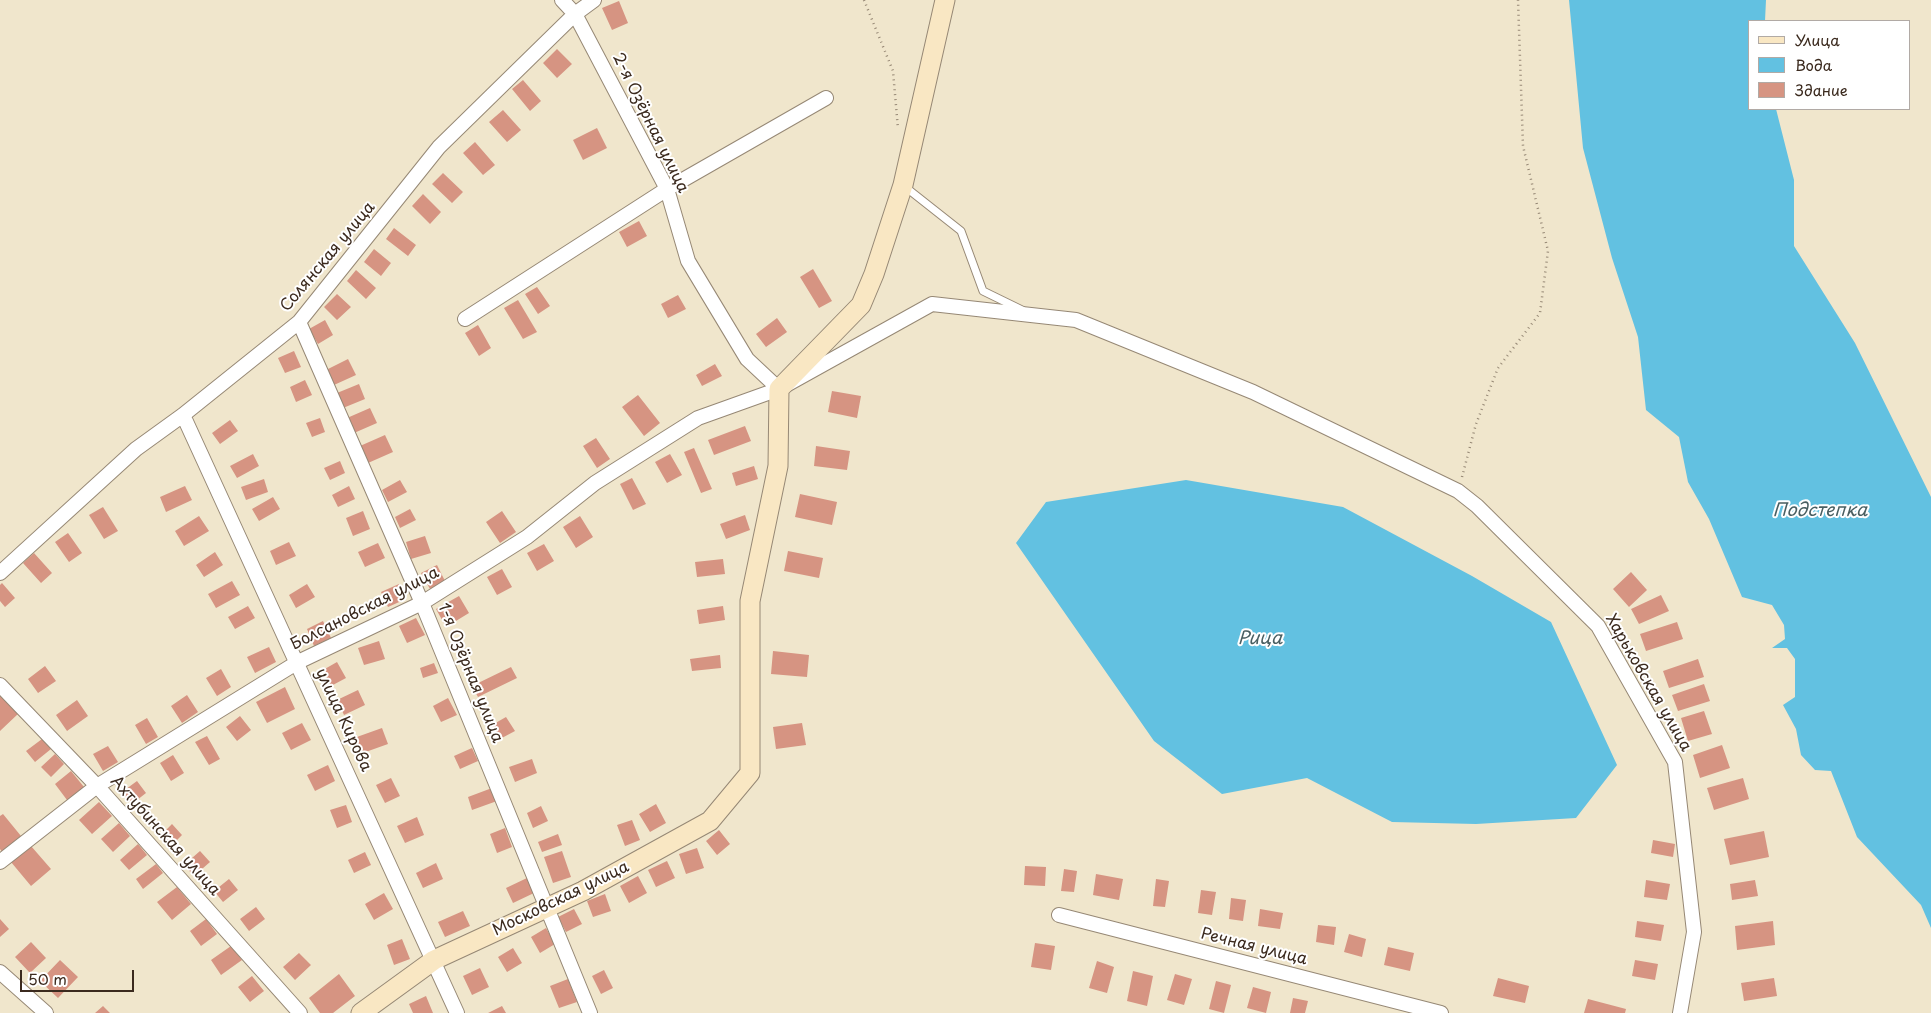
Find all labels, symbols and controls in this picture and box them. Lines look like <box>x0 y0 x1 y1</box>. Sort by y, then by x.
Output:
legend <box>1748 20 1911 110</box>
text: Улица <box>1795 28 1840 51</box>
street label: 2-я Озёрная улица <box>608 50 692 196</box>
text: Вода <box>1795 53 1832 76</box>
text: Здание <box>1795 78 1848 101</box>
street label: Солянская улица <box>277 198 379 316</box>
water label: Подстепка <box>1773 500 1867 522</box>
street label: Болсановская улица <box>288 563 442 655</box>
street label: 1-я Озёрная улица <box>433 600 507 746</box>
street label: Харьковская улица <box>1601 611 1695 755</box>
water label: Рица <box>1238 628 1282 650</box>
street label: улица Кирова <box>311 665 375 775</box>
street label: Ахтубинская улица <box>106 772 224 900</box>
street label: Московская улица <box>490 858 632 940</box>
street label: Речная улица <box>1199 925 1309 969</box>
scale bar <box>22 960 136 992</box>
text: 50 m <box>28 967 67 990</box>

